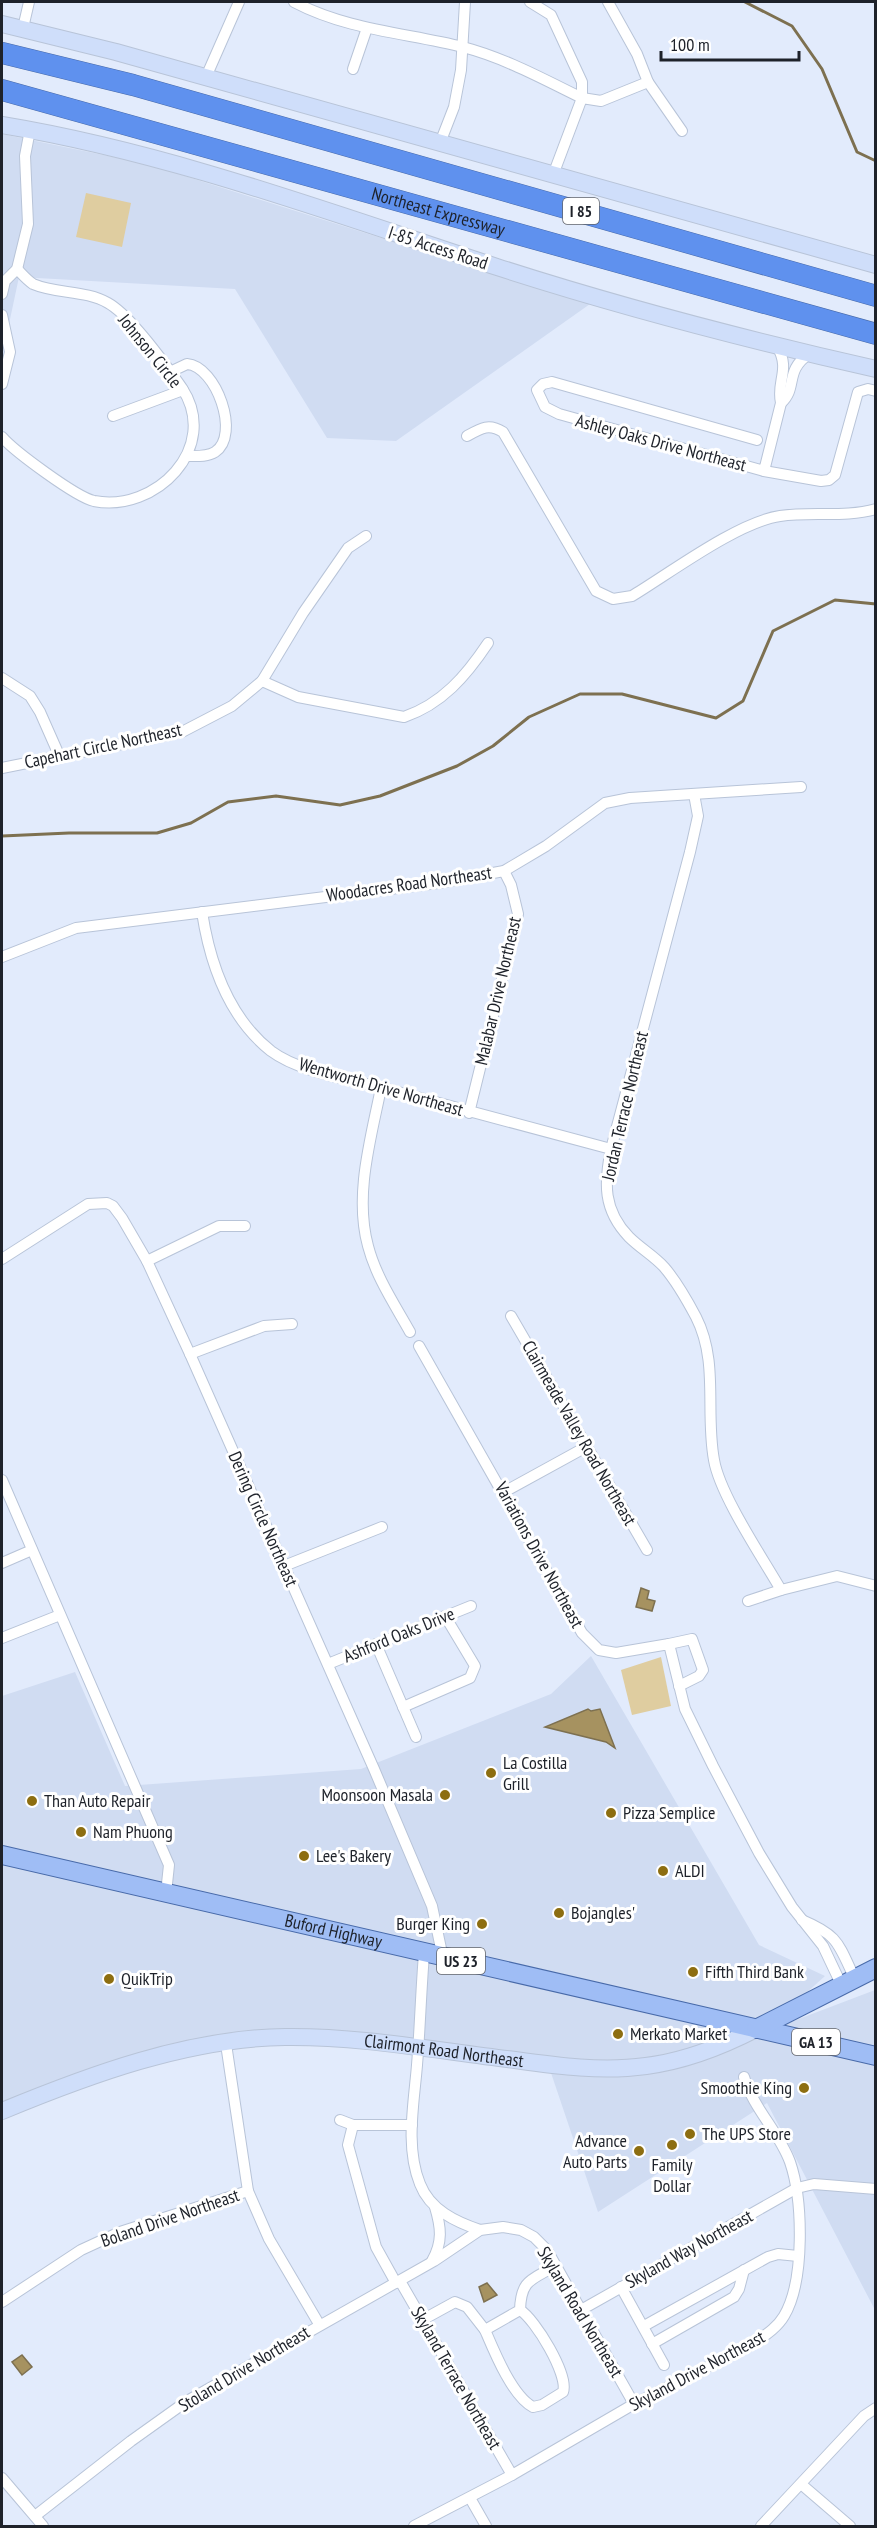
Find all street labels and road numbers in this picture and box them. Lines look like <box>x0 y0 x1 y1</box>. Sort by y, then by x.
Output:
street label: Northeast Expressway <box>369 182 508 241</box>
road number: I 85 <box>563 198 599 224</box>
street label: I-85 Access Road <box>385 221 491 274</box>
street label: Johnson Circle <box>113 308 187 392</box>
street label: Ashley Oaks Drive Northeast <box>573 409 749 476</box>
street label: Capehart Circle Northeast <box>22 718 184 773</box>
street label: Woodacres Road Northeast <box>325 861 493 906</box>
street label: Malabar Drive Northeast <box>469 914 526 1067</box>
street label: Jordan Terrace Northeast <box>596 1029 653 1184</box>
street label: Wentworth Drive Northeast <box>296 1052 466 1121</box>
street label: Clairmeade Valley Road Northeast <box>517 1336 642 1529</box>
street label: Dering Circle Northeast <box>223 1448 304 1590</box>
street label: Variations Drive Northeast <box>489 1477 589 1632</box>
street label: Ashford Oaks Drive <box>340 1602 458 1667</box>
street label: Buford Highway <box>283 1908 384 1953</box>
road number: US 23 <box>437 1948 485 1974</box>
street label: Clairmont Road Northeast <box>363 2029 525 2072</box>
road number: GA 13 <box>792 2029 840 2055</box>
street label: Boland Drive Northeast <box>98 2183 242 2252</box>
street label: Skyland Way Northeast <box>621 2204 757 2293</box>
street label: Skyland Road Northeast <box>532 2242 628 2381</box>
street label: Skyland Terrace Northeast <box>406 2302 507 2453</box>
street label: Stoland Drive Northeast <box>174 2320 314 2417</box>
street label: Skyland Drive Northeast <box>625 2325 769 2416</box>

